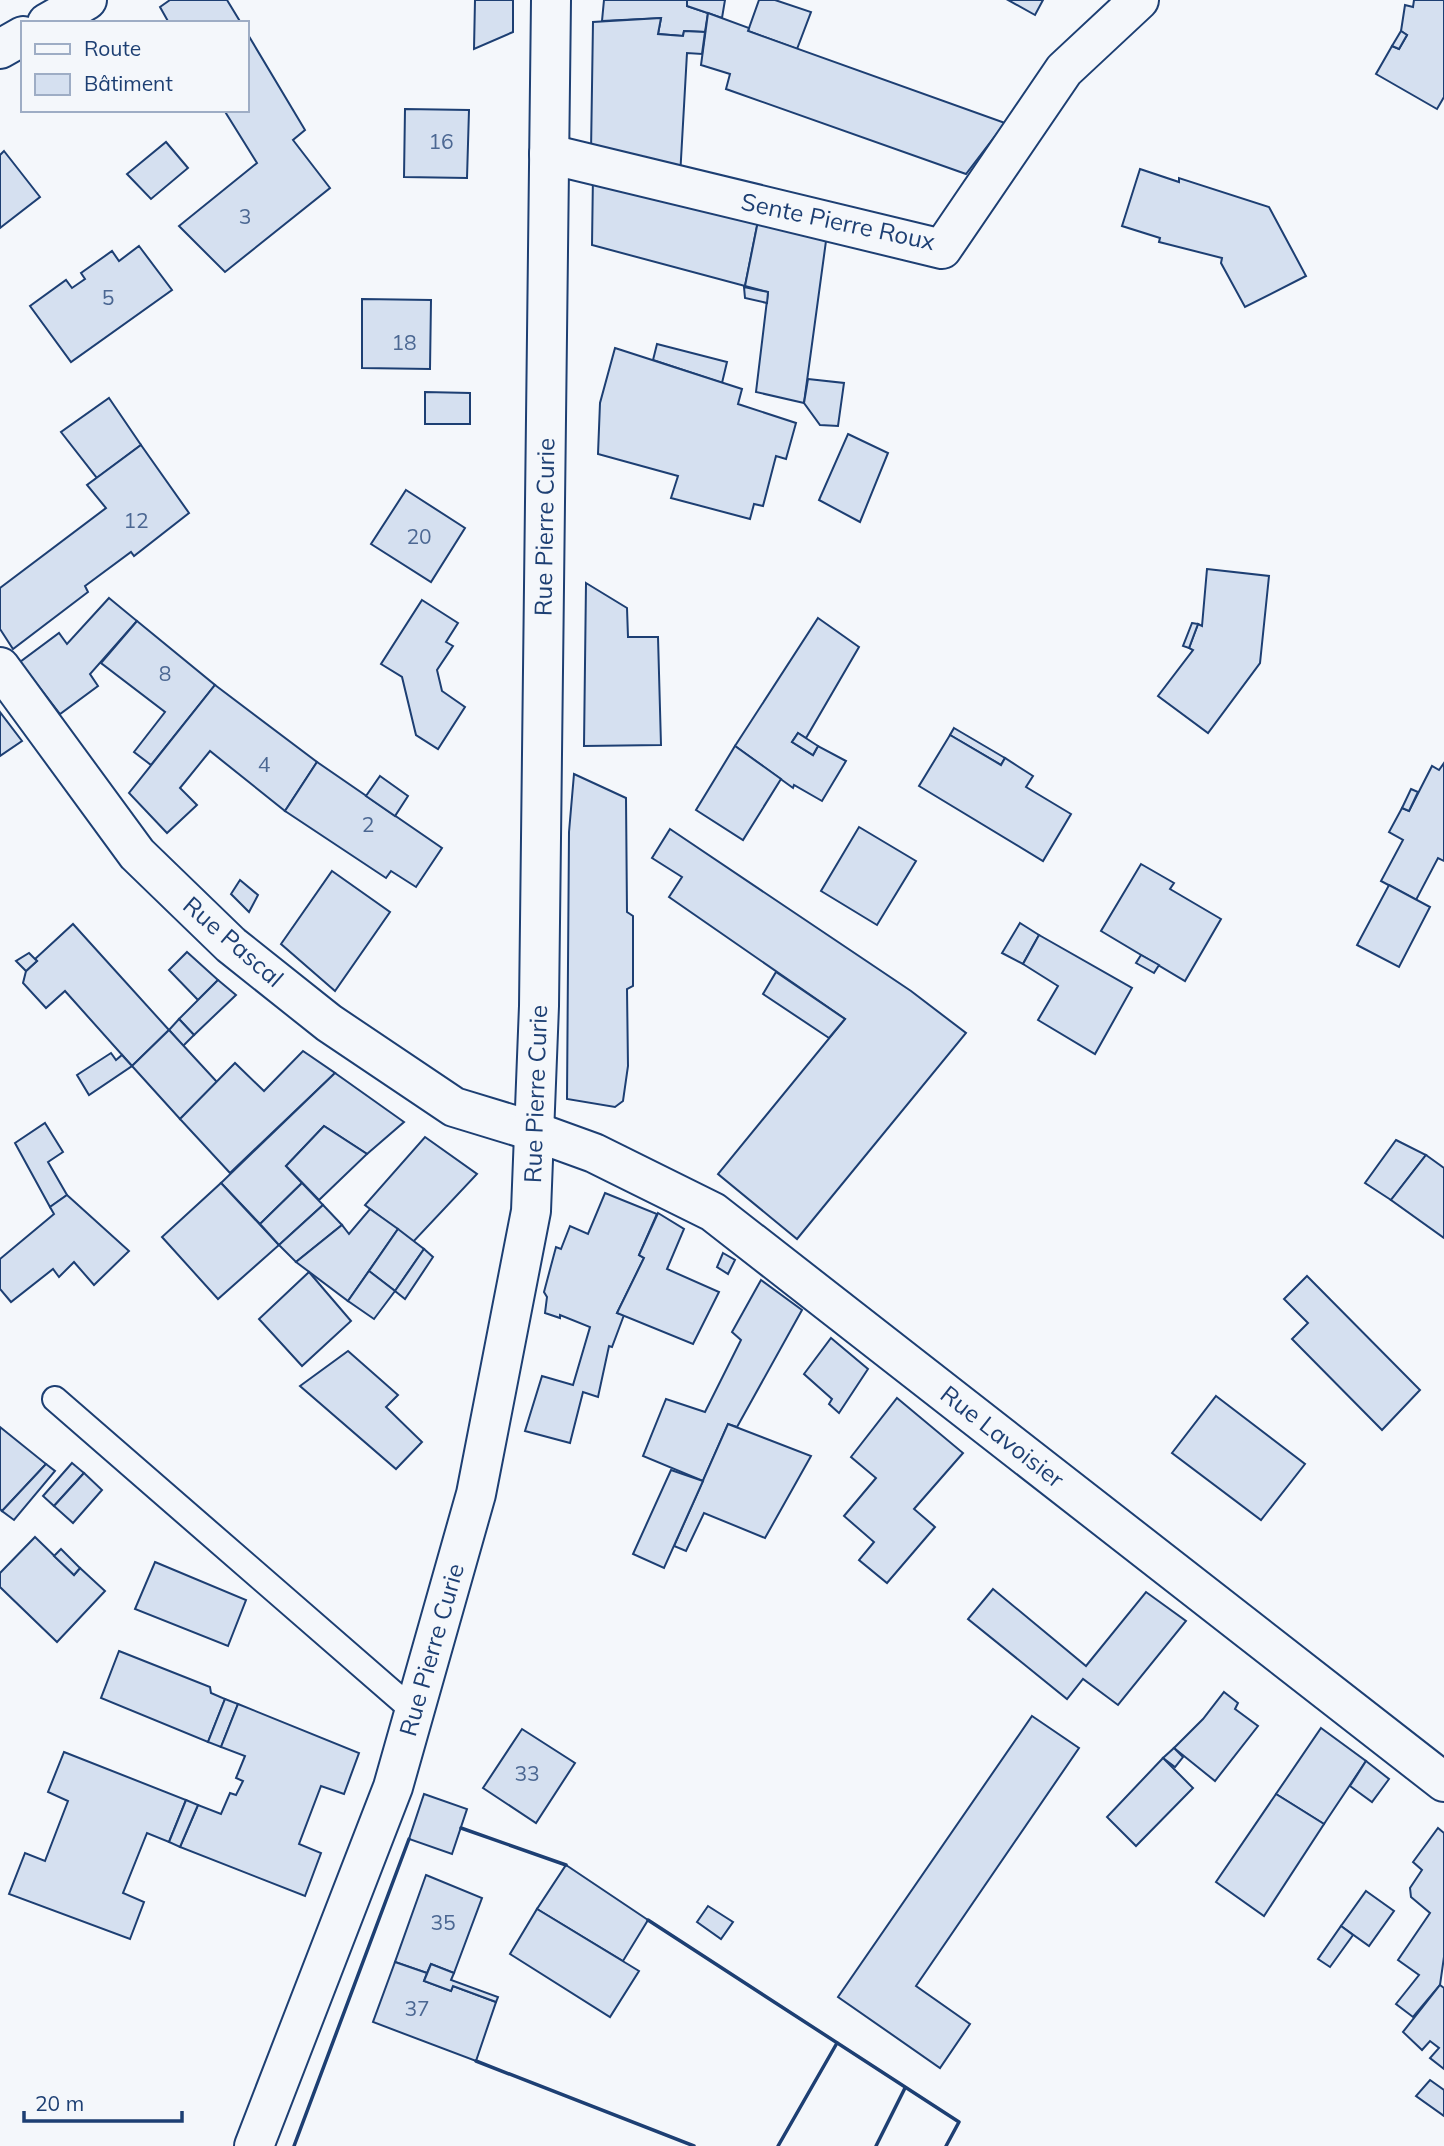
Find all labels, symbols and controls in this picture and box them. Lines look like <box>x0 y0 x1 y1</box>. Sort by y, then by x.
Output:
legend <box>21 21 248 112</box>
text: Route <box>84 35 141 61</box>
text: Bâtiment <box>84 70 173 96</box>
house number: 16 <box>428 128 454 154</box>
street label: Sente Pierre Roux <box>739 186 938 256</box>
house number: 3 <box>239 203 251 229</box>
house number: 5 <box>102 284 114 310</box>
house number: 18 <box>391 329 417 355</box>
street label: Rue Pierre Curie <box>527 438 561 616</box>
house number: 12 <box>123 507 149 533</box>
house number: 20 <box>406 523 432 549</box>
house number: 8 <box>159 660 171 686</box>
house number: 4 <box>258 751 271 777</box>
house number: 2 <box>362 811 374 837</box>
street label: Rue Pascal <box>177 890 290 993</box>
street label: Rue Pierre Curie <box>517 1004 553 1184</box>
street label: Rue Lavoisier <box>935 1379 1071 1494</box>
street label: Rue Pierre Curie <box>392 1560 470 1740</box>
house number: 33 <box>514 1760 540 1786</box>
house number: 35 <box>430 1909 456 1935</box>
house number: 37 <box>404 1995 430 2021</box>
scale bar <box>24 2080 182 2124</box>
text: 20 m <box>35 2090 84 2116</box>

